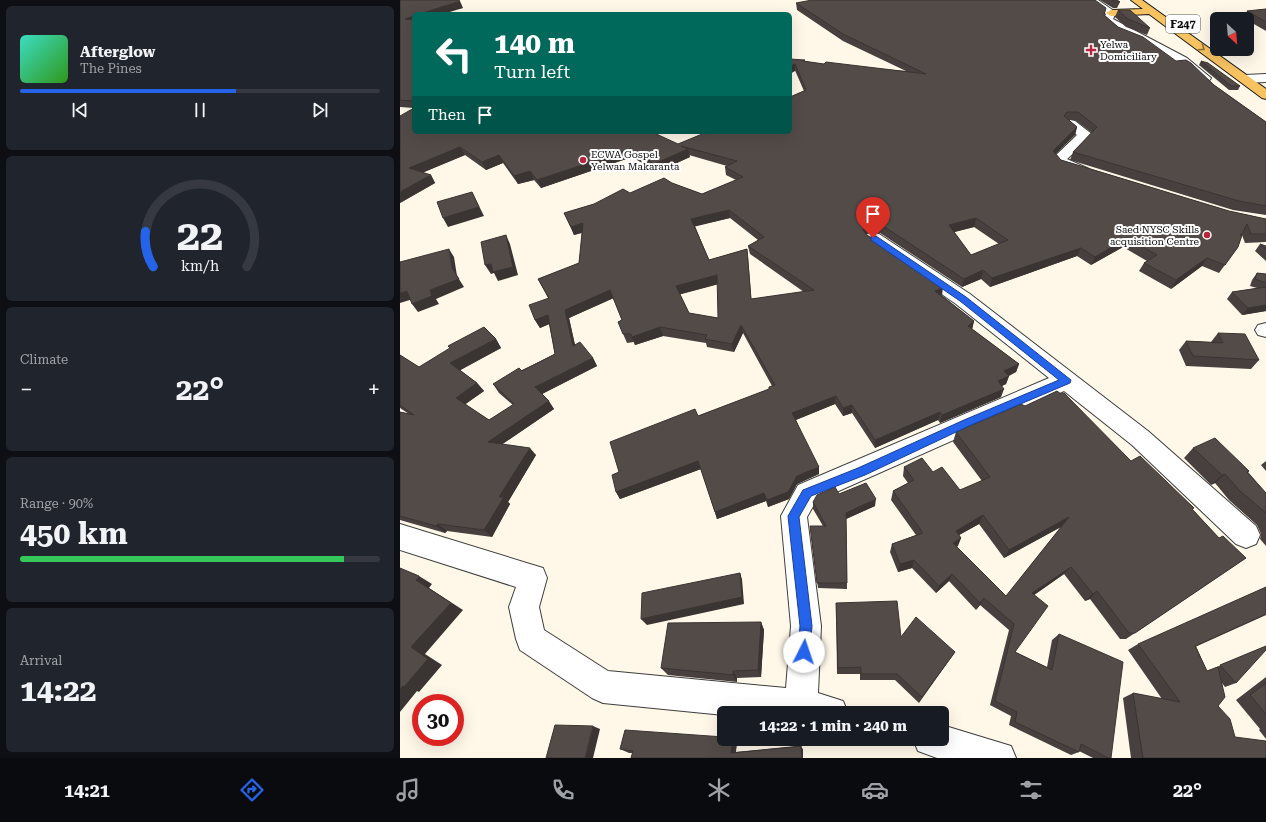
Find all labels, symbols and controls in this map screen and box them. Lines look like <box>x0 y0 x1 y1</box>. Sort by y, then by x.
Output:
north arrow <box>1210 12 1254 56</box>
map controls <box>1210 12 1254 56</box>
road number: F247 <box>1166 15 1200 33</box>
text: 140 m <box>494 27 575 60</box>
icon: left <box>428 28 480 80</box>
place label: Yelwa Domiciliary <box>1100 39 1157 62</box>
text: Afterglow <box>80 43 155 61</box>
one-way arrow <box>1198 43 1205 51</box>
marker: Yelwa Domiciliary <box>1085 44 1097 56</box>
text: The Pines <box>80 61 142 76</box>
text: Turn left <box>494 61 570 82</box>
icon: previous <box>69 99 91 121</box>
icon: pause <box>189 99 211 121</box>
icon: next <box>309 99 331 121</box>
icon: arrive <box>474 104 496 126</box>
text: Then <box>428 106 466 124</box>
place label: ECWA Gospel Yelwan Makaranta <box>591 149 680 172</box>
marker: ECWA Gospel Yelwan Makaranta <box>578 155 588 165</box>
pin <box>856 197 890 238</box>
icon: arrive <box>862 203 884 225</box>
text: 22 <box>177 210 223 259</box>
place label: Saed NYSC Skills acquisition Centre <box>1110 224 1200 247</box>
marker: Saed NYSC Skills acquisition Centre <box>1202 230 1212 240</box>
text: km/h <box>181 257 219 273</box>
text: Climate <box>20 352 68 367</box>
text: 22° <box>176 372 224 407</box>
text: − <box>20 377 32 402</box>
text: + <box>368 377 380 402</box>
text: Range · 90% <box>20 496 93 511</box>
text: 450 km <box>20 516 128 551</box>
position arrow <box>783 631 825 673</box>
text: Arrival <box>20 653 62 668</box>
text: 14:22 <box>20 673 97 708</box>
speed limit sign: 30 <box>412 694 464 746</box>
text: 14:22 · 1 min · 240 m <box>759 717 907 735</box>
icon: directions <box>238 776 266 804</box>
icon: music <box>394 776 422 804</box>
icon: phone <box>549 776 577 804</box>
icon: climate <box>705 776 733 804</box>
icon: car <box>861 776 889 804</box>
icon: filters <box>1017 776 1045 804</box>
text: 14:21 <box>64 780 110 801</box>
text: 22° <box>1173 780 1202 801</box>

